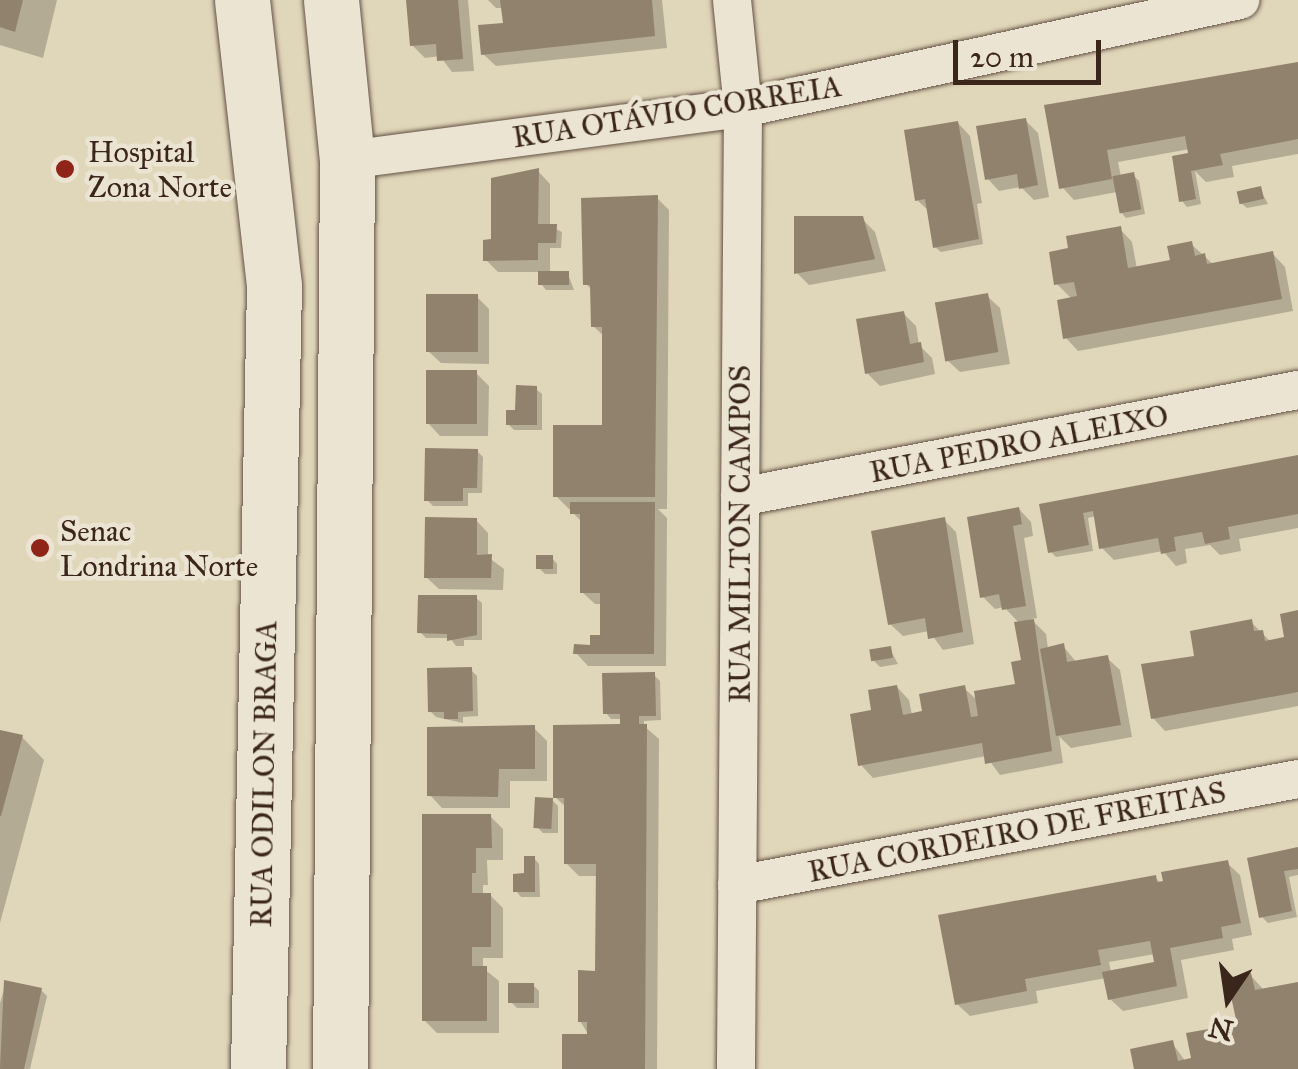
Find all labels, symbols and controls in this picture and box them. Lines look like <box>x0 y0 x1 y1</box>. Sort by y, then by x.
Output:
scale bar <box>958 20 1106 82</box>
text: 20 m <box>970 39 1034 75</box>
street label: RUA OTÁVIO CORREIA <box>510 68 844 156</box>
place label: Hospital Zona Norte <box>88 134 232 204</box>
marker: Hospital Zona Norte <box>52 156 78 182</box>
street label: RUA MILTON CAMPOS <box>722 365 758 703</box>
street label: RUA PEDRO ALEIXO <box>867 397 1171 491</box>
place label: Senac Londrina Norte <box>60 513 258 584</box>
marker: Senac Londrina Norte <box>29 537 51 559</box>
street label: RUA ODILON BRAGA <box>243 620 285 928</box>
street label: RUA CORDEIRO DE FREITAS <box>805 774 1229 890</box>
north arrow <box>1178 949 1278 1049</box>
text: N <box>1206 1009 1237 1048</box>

